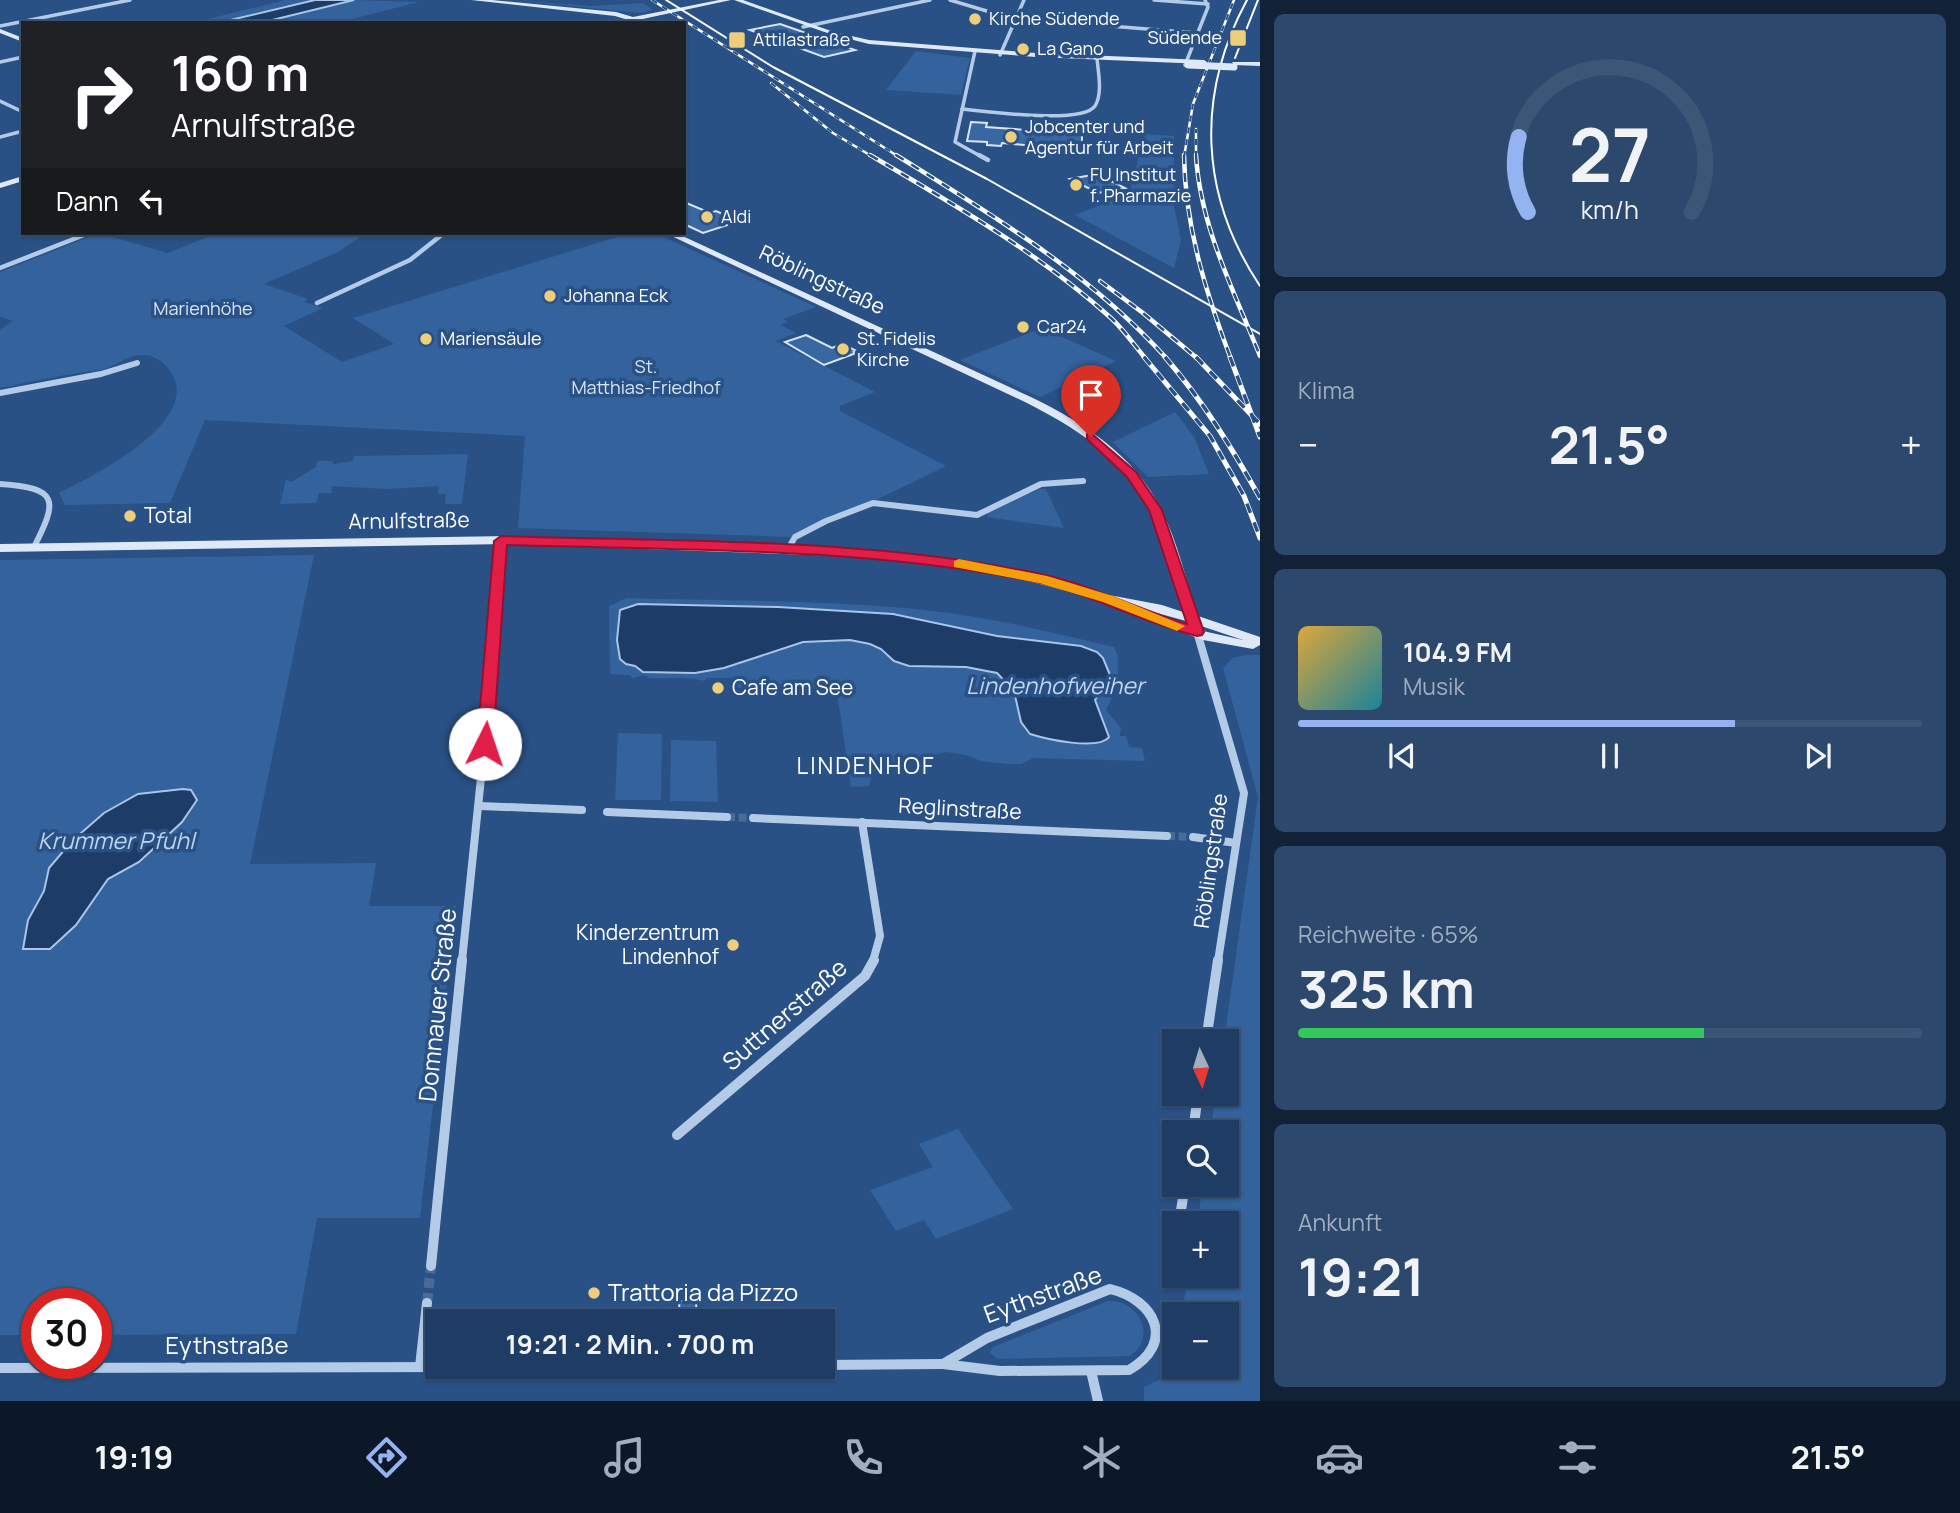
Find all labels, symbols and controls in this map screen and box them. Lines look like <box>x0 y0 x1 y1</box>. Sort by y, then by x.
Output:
place label: Kirche Südende <box>989 6 1120 30</box>
marker: Kirche Südende <box>967 11 983 27</box>
place label: Südende <box>1147 25 1222 49</box>
place label: Attilastraße <box>753 27 850 51</box>
marker: Südende <box>1228 28 1248 48</box>
marker: Attilastraße <box>727 30 747 50</box>
place label: La Gano <box>1037 36 1104 60</box>
text: 160 m <box>171 39 309 106</box>
marker: La Gano <box>1015 41 1031 57</box>
icon: right <box>56 49 147 140</box>
text: Arnulfstraße <box>171 103 356 147</box>
text: 27 <box>1569 104 1651 204</box>
place label: Jobcenter und Agentur für Arbeit <box>1025 114 1174 159</box>
marker: Jobcenter und Agentur für Arbeit <box>1003 129 1019 145</box>
place label: FU Institut f. Pharmazie <box>1090 162 1191 207</box>
marker: FU Institut f. Pharmazie <box>1068 177 1084 193</box>
icon: left <box>133 182 171 220</box>
text: Dann <box>56 183 119 219</box>
text: km/h <box>1581 192 1639 227</box>
place label: Aldi <box>721 204 751 228</box>
marker: Aldi <box>699 209 715 225</box>
street label: Röblingstraße <box>755 238 890 321</box>
place label: Johanna Eck <box>564 283 669 307</box>
marker: Johanna Eck <box>542 288 558 304</box>
park label: Marienhöhe <box>153 296 253 320</box>
place label: Car24 <box>1037 314 1087 338</box>
marker: Car24 <box>1015 319 1031 335</box>
place label: Mariensäule <box>440 326 542 350</box>
place label: St. Fidelis Kirche <box>857 326 936 371</box>
marker: Mariensäule <box>418 331 434 347</box>
marker: St. Fidelis Kirche <box>835 341 851 357</box>
park label: St. Matthias-Friedhof <box>571 354 721 399</box>
pin <box>1061 365 1121 437</box>
text: Klima <box>1298 374 1355 406</box>
icon: arrive <box>1072 376 1110 414</box>
text: 21.5° <box>1549 409 1670 480</box>
text: − <box>1298 418 1319 470</box>
text: + <box>1900 418 1922 470</box>
place label: Total <box>144 501 192 529</box>
street label: Arnulfstraße <box>348 505 470 535</box>
marker: Total <box>122 508 138 524</box>
text: 104.9 FM <box>1403 634 1512 670</box>
water label: Lindenhofweiher <box>966 669 1147 701</box>
text: Musik <box>1403 670 1465 702</box>
place label: Cafe am See <box>732 673 853 701</box>
marker: Cafe am See <box>710 680 726 696</box>
position arrow <box>448 707 522 781</box>
icon: previous <box>1383 737 1421 775</box>
icon: pause <box>1591 737 1629 775</box>
icon: next <box>1799 737 1837 775</box>
district label: LINDENHOF <box>796 749 936 781</box>
street label: Reglinstraße <box>898 791 1022 825</box>
street label: Röblingstraße <box>1187 792 1233 930</box>
water label: Krummer Pfuhl <box>38 824 197 856</box>
street label: Domnauer Straße <box>410 907 463 1103</box>
place label: Kinderzentrum Lindenhof <box>576 918 720 970</box>
text: Reichweite · 65% <box>1298 918 1479 950</box>
marker: Kinderzentrum Lindenhof <box>725 937 741 953</box>
street label: Suttnerstraße <box>715 950 853 1077</box>
text: 325 km <box>1298 953 1475 1024</box>
north arrow <box>1162 1029 1239 1106</box>
map controls <box>1162 1029 1239 1379</box>
button: search <box>1162 1120 1239 1197</box>
text: Ankunft <box>1298 1206 1382 1238</box>
button: + <box>1162 1211 1239 1288</box>
text: 19:21 <box>1298 1241 1425 1312</box>
street label: Eythstraße <box>979 1257 1106 1330</box>
place label: Trattoria da Pizzo <box>608 1275 798 1308</box>
marker: Trattoria da Pizzo <box>586 1285 602 1301</box>
speed limit sign: 30 <box>21 1288 112 1379</box>
button: − <box>1162 1302 1239 1379</box>
text: 19:21 · 2 Min. · 700 m <box>505 1326 755 1362</box>
street label: Eythstraße <box>165 1328 289 1361</box>
icon: directions <box>362 1433 411 1482</box>
icon: music <box>600 1433 649 1482</box>
icon: phone <box>839 1433 888 1482</box>
icon: climate <box>1077 1433 1126 1482</box>
icon: car <box>1315 1433 1364 1482</box>
icon: filters <box>1553 1433 1602 1482</box>
text: 19:19 <box>95 1435 173 1479</box>
text: 21.5° <box>1791 1435 1865 1479</box>

